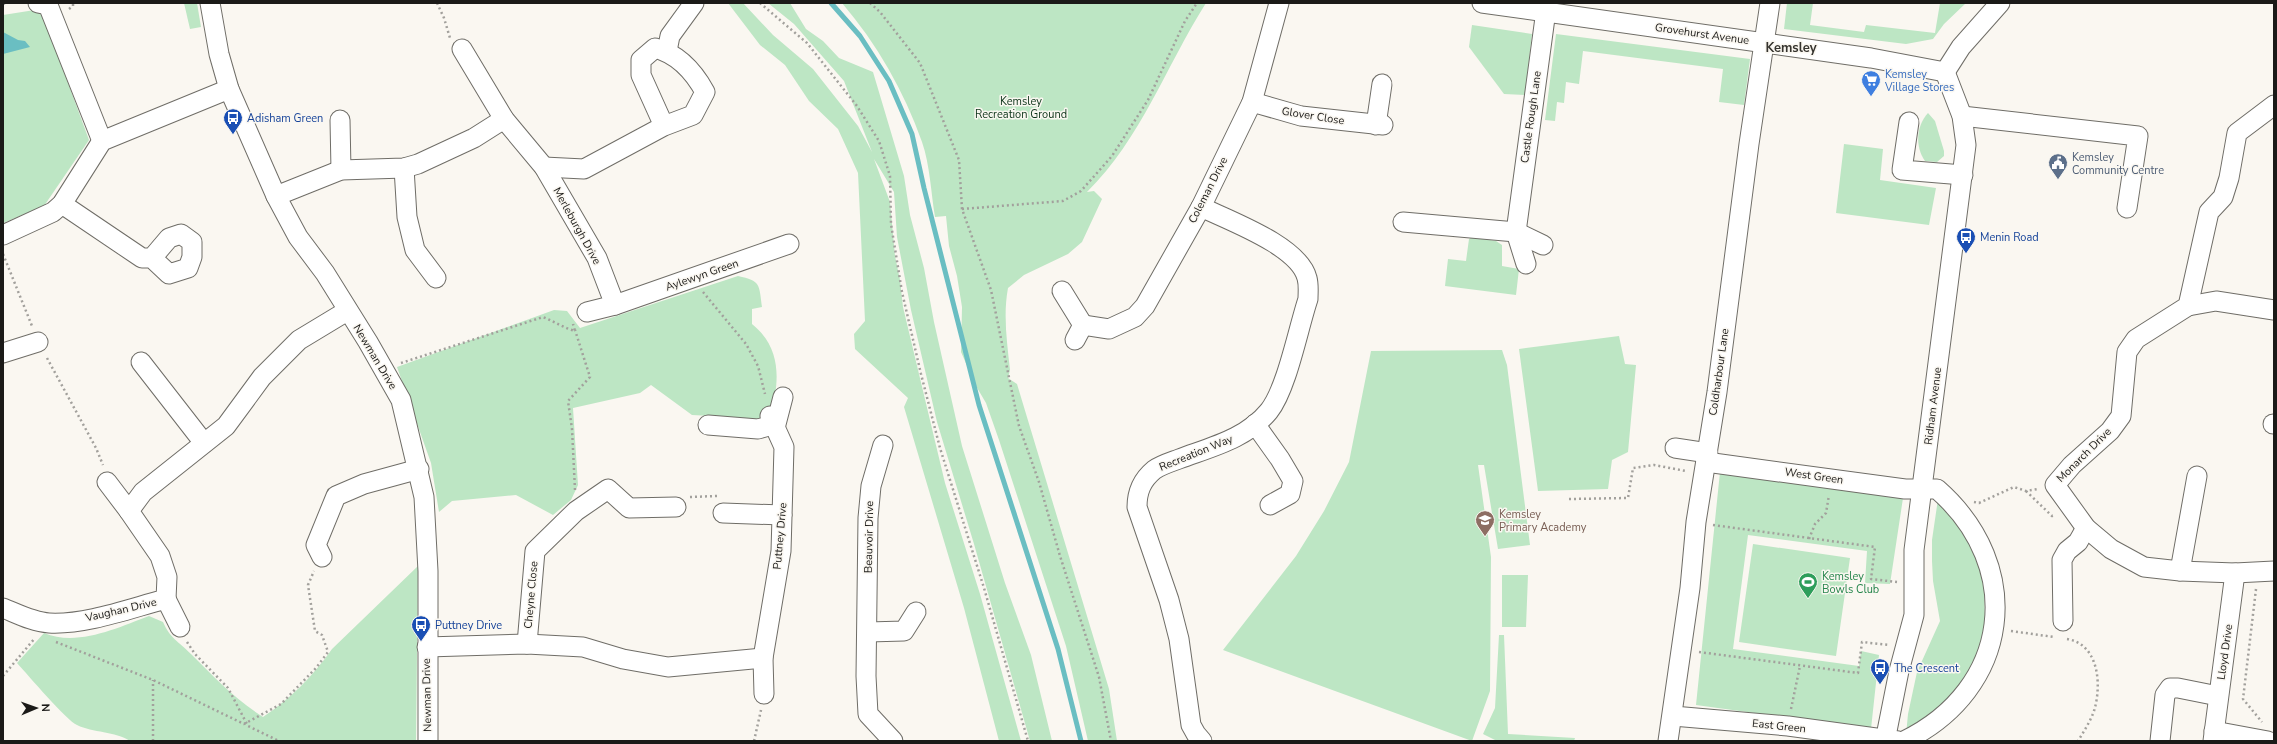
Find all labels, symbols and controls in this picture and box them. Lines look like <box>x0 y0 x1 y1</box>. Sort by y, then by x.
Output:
street label: Grovehurst Avenue <box>1654 20 1750 48</box>
district label: Kemsley <box>1765 39 1817 57</box>
place label: Kemsley Village Stores <box>1884 67 1954 95</box>
supermarket icon: Kemsley Village Stores <box>1860 69 1882 97</box>
street label: Castle Rough Lane <box>1517 70 1545 164</box>
park label: Kemsley Recreation Ground <box>975 94 1067 122</box>
street label: Glover Close <box>1281 104 1346 128</box>
bus stop icon: Adisham Green <box>222 107 244 135</box>
place label: Adisham Green <box>247 111 323 126</box>
place label: Kemsley Community Centre <box>2072 150 2164 178</box>
public building icon: Kemsley Community Centre <box>2047 152 2069 180</box>
street label: Coleman Drive <box>1185 154 1231 226</box>
street label: Merleburgh Drive <box>550 185 605 268</box>
bus stop icon: Menin Road <box>1955 226 1977 254</box>
place label: Menin Road <box>1980 230 2039 245</box>
street label: Aylewyn Green <box>663 255 741 295</box>
street label: Newman Drive <box>350 322 400 393</box>
street label: Coldharbour Lane <box>1705 327 1733 417</box>
street label: Ridham Avenue <box>1921 366 1945 446</box>
street label: Monarch Drive <box>2053 424 2115 486</box>
street label: Recreation Way <box>1157 431 1235 475</box>
street label: West Green <box>1784 464 1844 488</box>
street label: Beauvoir Drive <box>861 501 877 573</box>
street label: Puttney Drive <box>770 502 790 570</box>
place label: Kemsley Primary Academy <box>1499 507 1587 535</box>
school or university icon: Kemsley Primary Academy <box>1474 509 1496 537</box>
street label: Cheyne Close <box>521 560 541 629</box>
place label: Kemsley Bowls Club <box>1822 569 1879 597</box>
sports icon: Kemsley Bowls Club <box>1797 571 1819 599</box>
street label: Vaughan Drive <box>83 594 158 626</box>
bus stop icon: Puttney Drive <box>410 614 432 642</box>
place label: Puttney Drive <box>435 618 502 633</box>
street label: Lloyd Drive <box>2214 623 2236 681</box>
bus stop icon: The Crescent <box>1869 657 1891 685</box>
street label: Newman Drive <box>419 658 435 732</box>
place label: The Crescent <box>1894 661 1959 676</box>
north arrow <box>16 688 56 728</box>
text: N <box>38 703 53 712</box>
street label: East Green <box>1751 716 1807 736</box>

